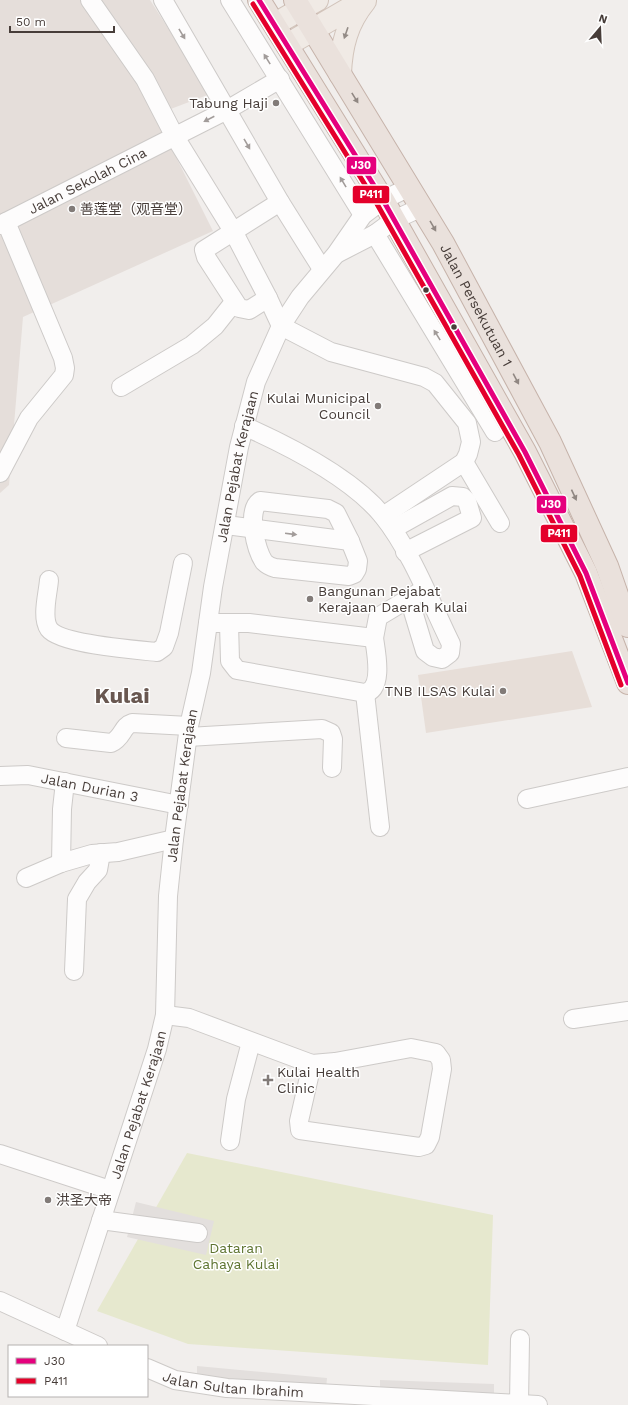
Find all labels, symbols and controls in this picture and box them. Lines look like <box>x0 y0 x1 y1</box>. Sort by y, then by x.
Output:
scale bar <box>10 8 114 34</box>
north arrow <box>580 8 620 48</box>
text: N <box>597 12 609 26</box>
text: 50 m <box>16 15 46 29</box>
one-way arrow <box>343 27 349 39</box>
one-way arrow <box>179 28 186 40</box>
one-way arrow <box>264 53 271 65</box>
one-way arrow <box>351 92 358 104</box>
place label: Tabung Haji <box>189 95 268 111</box>
marker: Tabung Haji <box>271 98 281 108</box>
one-way arrow <box>204 116 215 122</box>
one-way arrow <box>243 138 250 150</box>
street label: Jalan Sekolah Cina <box>26 144 149 217</box>
line badge: J30 <box>346 156 377 175</box>
text: J30 <box>351 159 371 172</box>
one-way arrow <box>339 176 346 188</box>
line badge: P411 <box>352 185 390 204</box>
text: P411 <box>359 188 383 201</box>
place label: 善莲堂（观音堂） <box>80 201 192 217</box>
marker: 善莲堂（观音堂） <box>67 204 77 214</box>
one-way arrow <box>430 221 437 232</box>
street label: Jalan Persekutuan 1 <box>437 241 516 369</box>
unlabelled marker <box>421 285 431 295</box>
unlabelled marker <box>449 322 459 332</box>
one-way arrow <box>434 329 441 341</box>
one-way arrow <box>513 373 519 385</box>
street label: Jalan Pejabat Kerajaan <box>213 389 261 544</box>
place label: Kulai Municipal Council <box>266 390 371 422</box>
marker: Kulai Municipal Council <box>373 401 383 411</box>
one-way arrow <box>571 489 578 501</box>
line badge: J30 <box>536 495 567 514</box>
text: J30 <box>541 498 561 511</box>
line badge: P411 <box>540 524 578 543</box>
text: P411 <box>547 527 571 540</box>
one-way arrow <box>285 531 297 537</box>
place label: Bangunan Pejabat Kerajaan Daerah Kulai <box>318 583 468 615</box>
marker: Bangunan Pejabat Kerajaan Daerah Kulai <box>305 594 315 604</box>
district label: Kulai <box>94 683 150 708</box>
place label: TNB ILSAS Kulai <box>385 683 495 699</box>
marker: TNB ILSAS Kulai <box>498 686 508 696</box>
street label: Jalan Pejabat Kerajaan <box>164 707 201 863</box>
street label: Jalan Durian 3 <box>40 770 140 805</box>
street label: Jalan Pejabat Kerajaan <box>107 1029 169 1181</box>
place label: Kulai Health Clinic <box>277 1064 360 1096</box>
marker: Kulai Health Clinic <box>262 1074 274 1086</box>
place label: 洪圣大帝 <box>56 1192 112 1208</box>
marker: 洪圣大帝 <box>43 1195 53 1205</box>
park label: Dataran Cahaya Kulai <box>193 1240 279 1272</box>
legend <box>8 1345 148 1397</box>
text: J30 <box>44 1354 65 1368</box>
street label: Jalan Sultan Ibrahim <box>160 1368 304 1400</box>
text: P411 <box>44 1374 68 1388</box>

